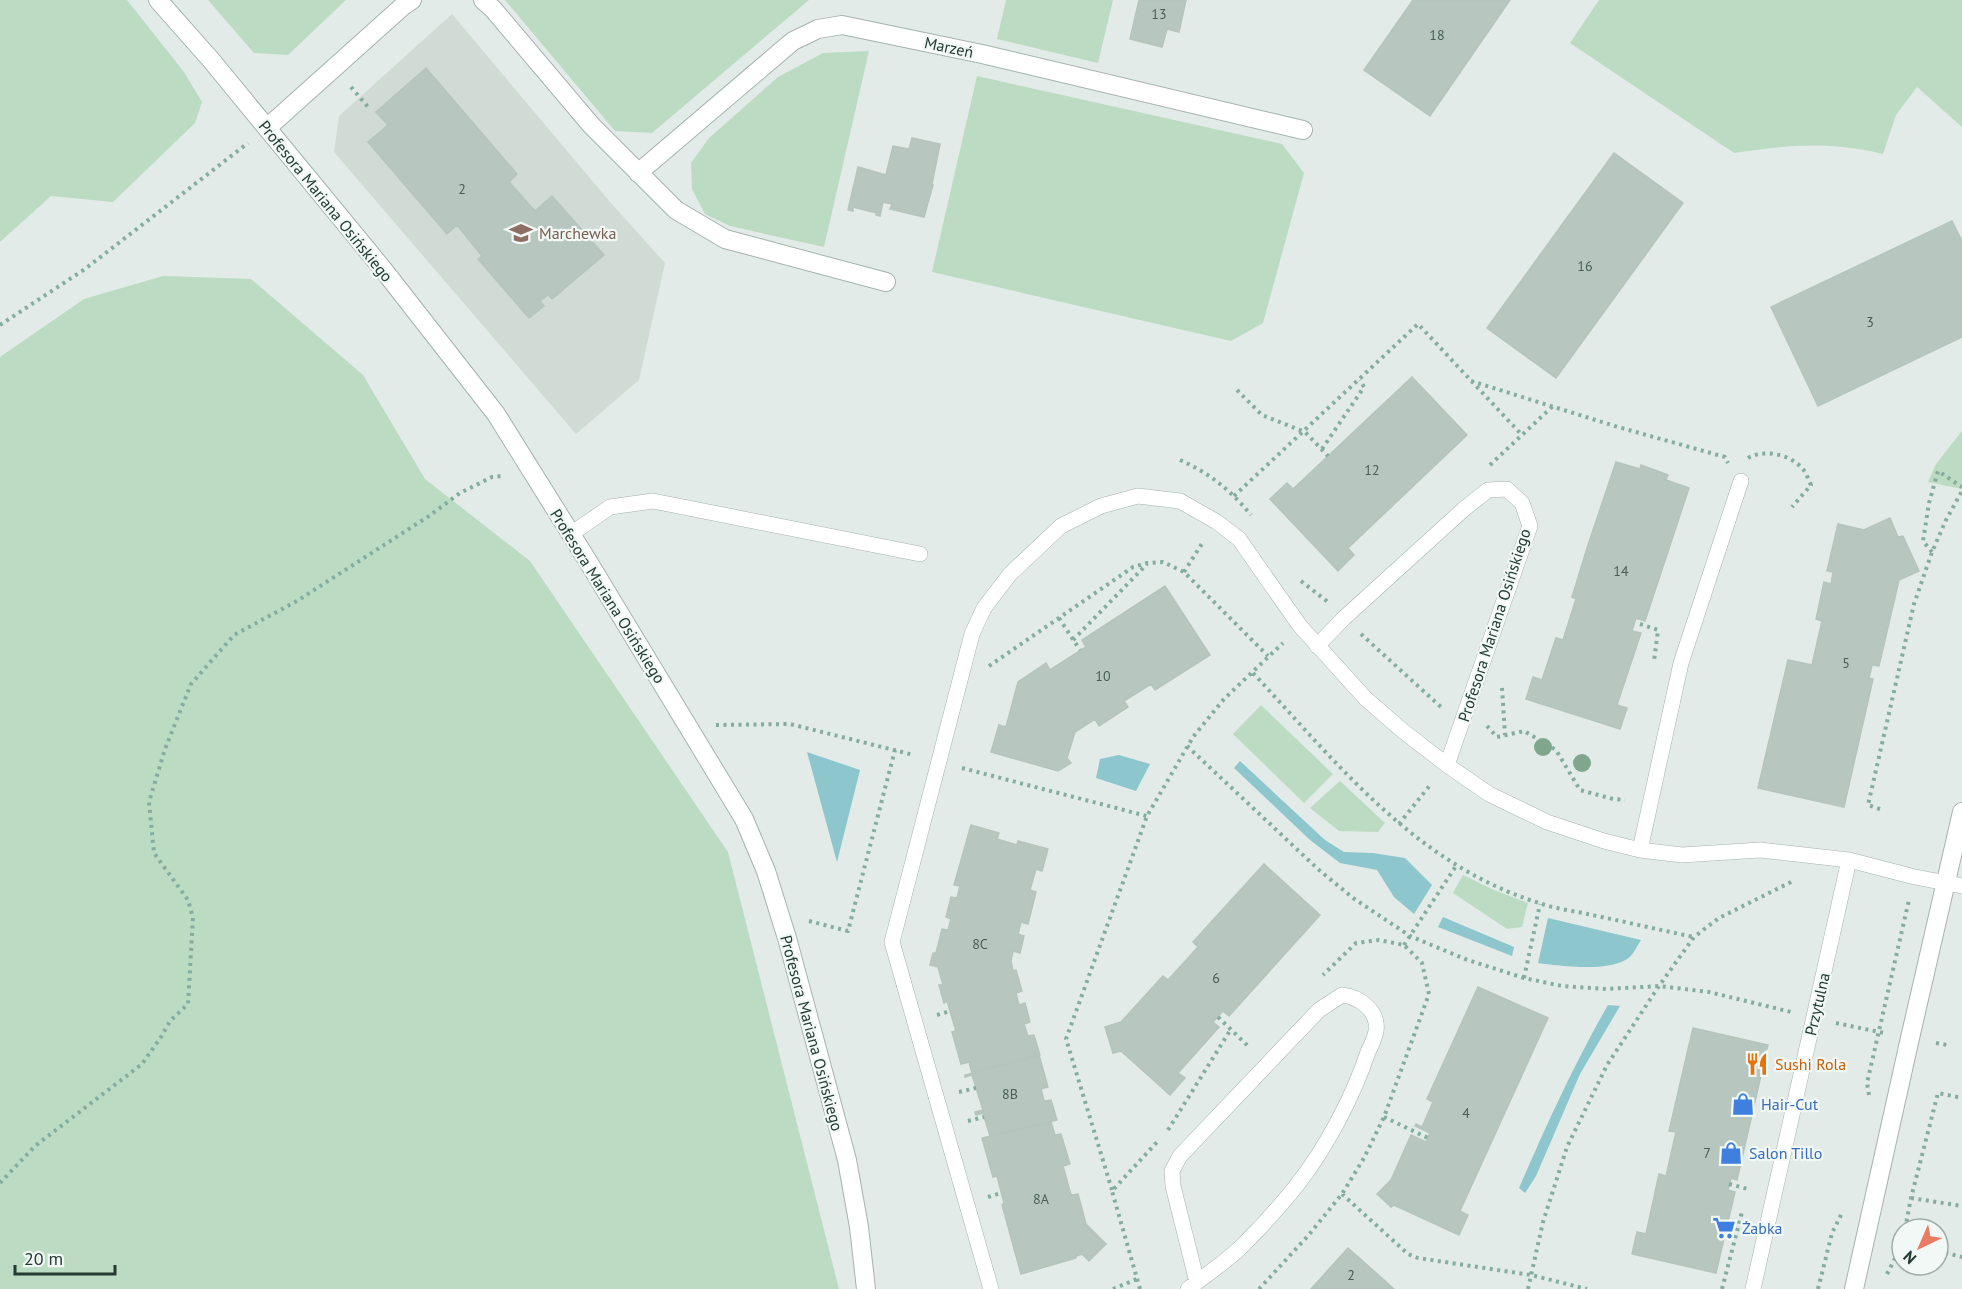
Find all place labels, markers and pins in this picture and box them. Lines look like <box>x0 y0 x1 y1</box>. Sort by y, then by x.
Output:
school or university icon: Marchewka <box>508 220 534 246</box>
place label: Marchewka <box>539 223 616 243</box>
restaurant icon: Sushi Rola <box>1744 1051 1770 1077</box>
place label: Sushi Rola <box>1775 1054 1846 1074</box>
shop icon: Hair-Cut <box>1730 1091 1756 1117</box>
place label: Hair-Cut <box>1761 1094 1819 1114</box>
shop icon: Salon Tillo <box>1718 1140 1744 1166</box>
place label: Salon Tillo <box>1749 1143 1822 1163</box>
supermarket icon: Żabka <box>1711 1215 1737 1241</box>
place label: Żabka <box>1742 1218 1783 1238</box>

